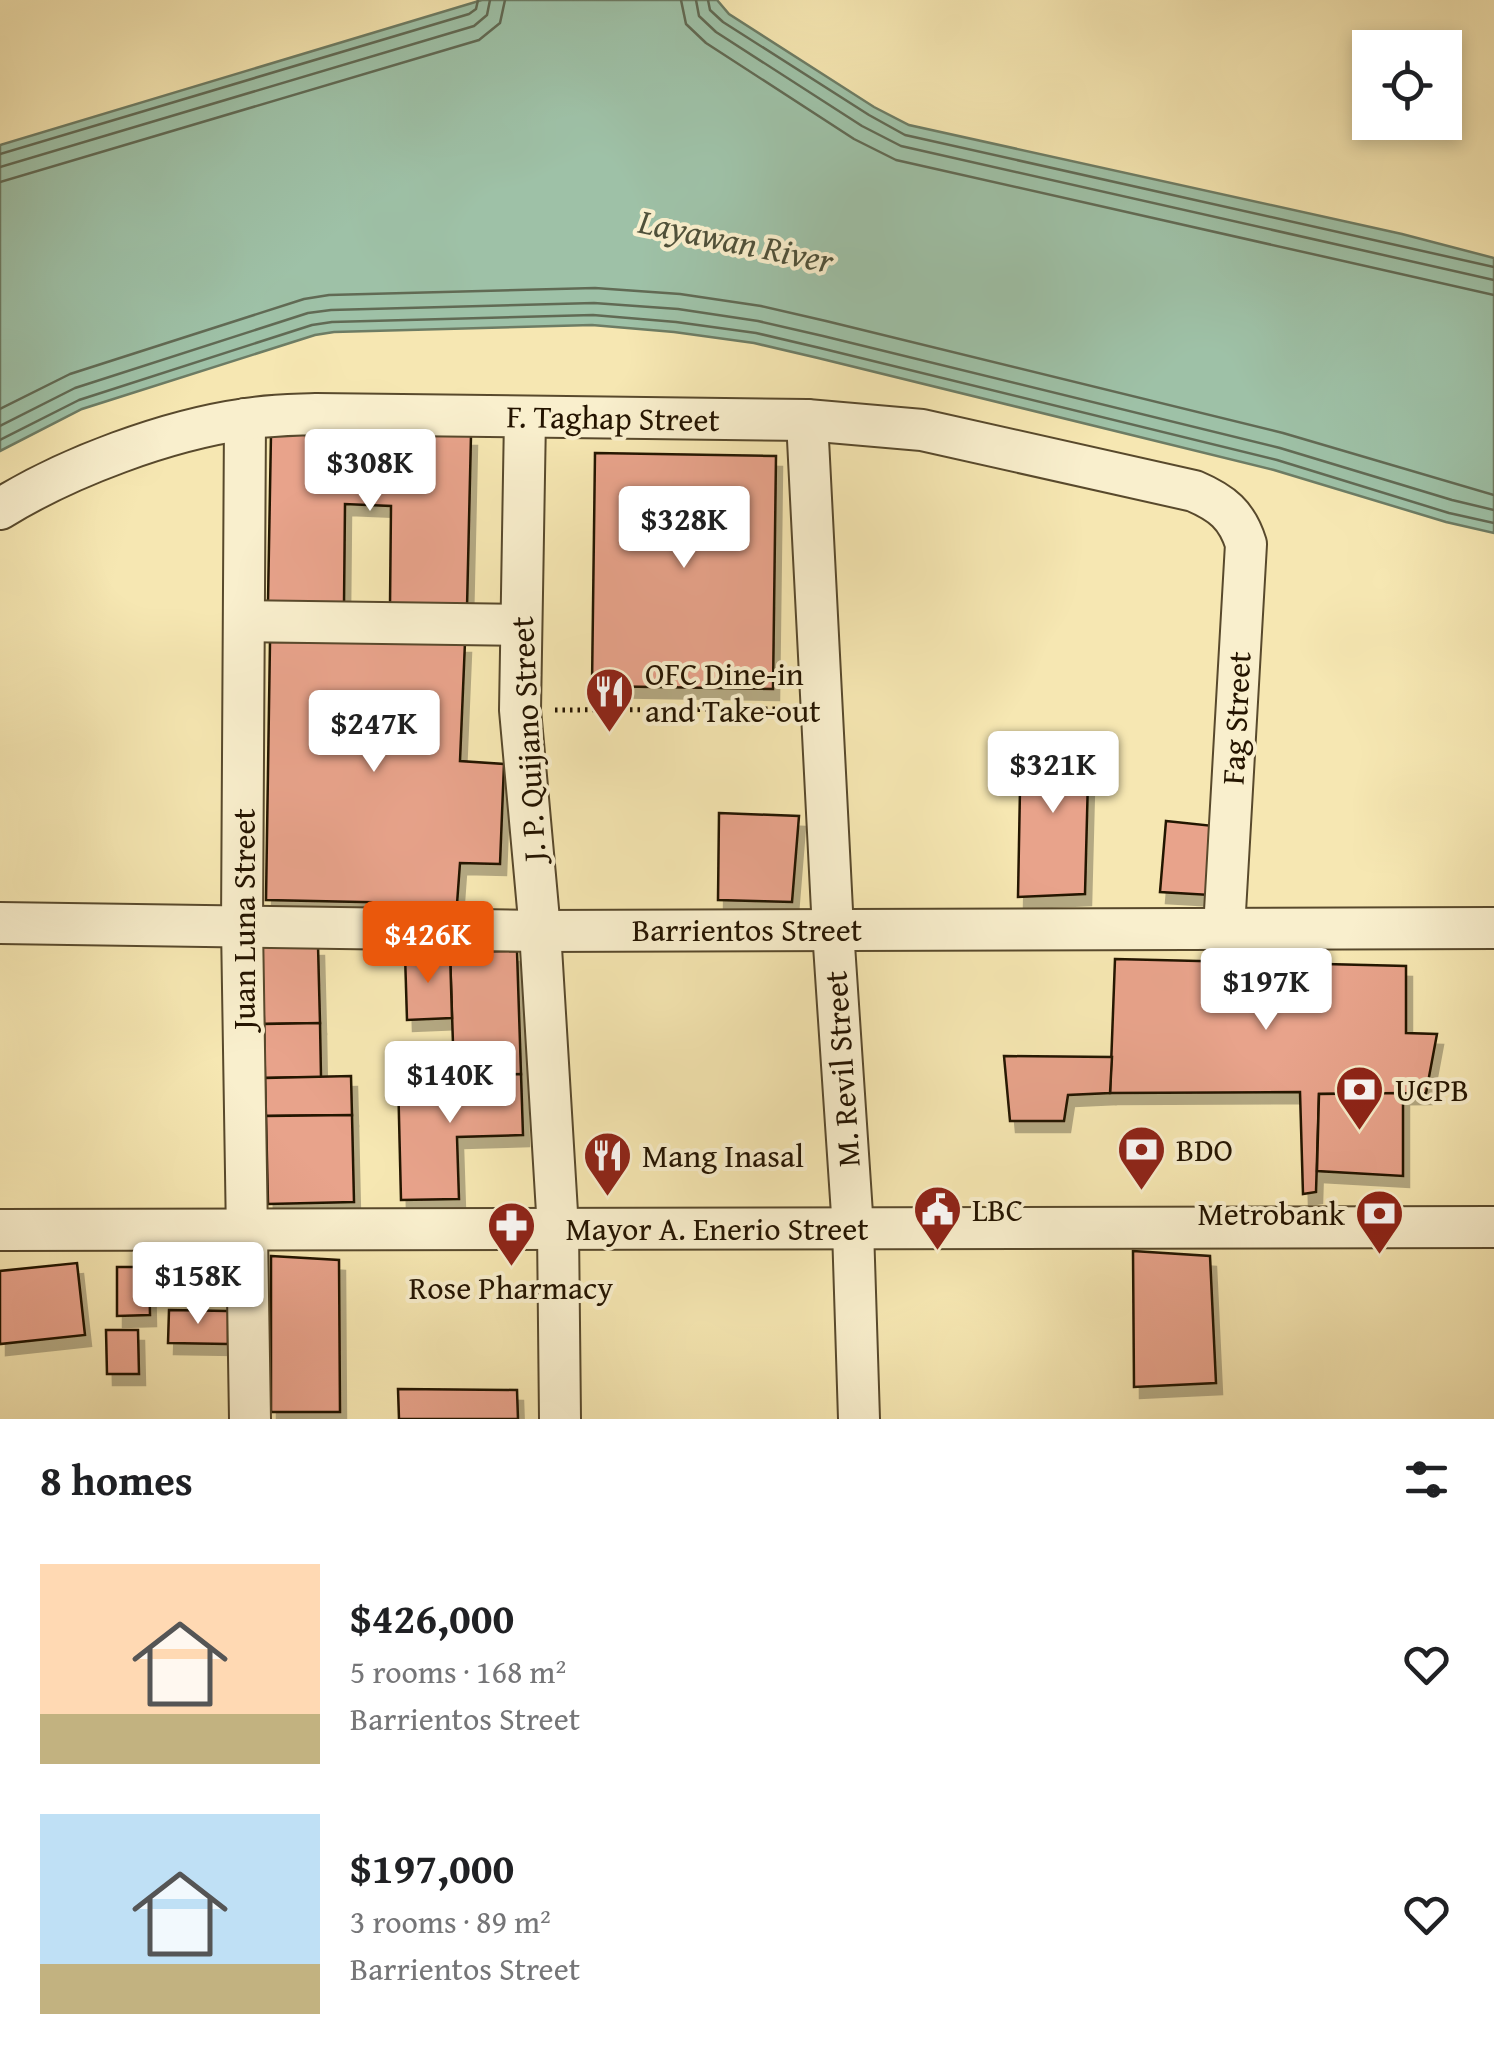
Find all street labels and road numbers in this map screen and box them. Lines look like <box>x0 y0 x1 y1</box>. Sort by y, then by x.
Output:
street label: F. Taghap Street <box>506 392 720 443</box>
street label: J. P. Quijano Street <box>498 615 558 867</box>
street label: Fag Street <box>1209 650 1262 786</box>
street label: Juan Luna Street <box>220 808 267 1034</box>
street label: Barrientos Street <box>632 906 862 953</box>
street label: M. Revil Street <box>811 969 872 1169</box>
street label: Mayor A. Enerio Street <box>565 1205 869 1252</box>

